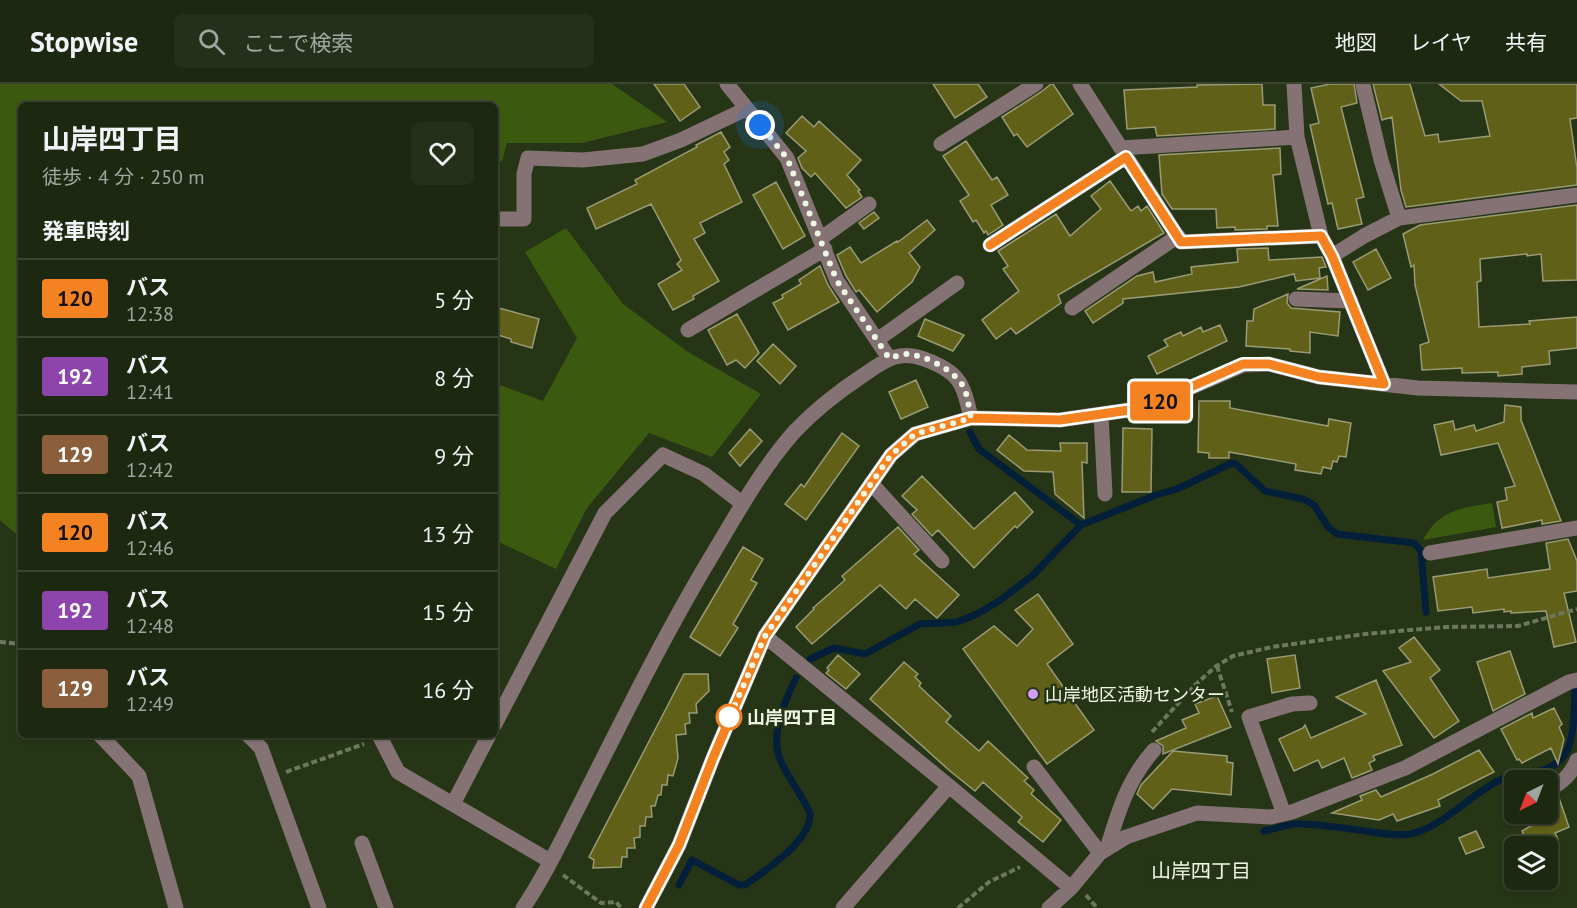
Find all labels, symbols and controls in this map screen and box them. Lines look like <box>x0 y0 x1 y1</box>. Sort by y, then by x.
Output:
search box <box>174 14 594 68</box>
text: Stopwise <box>30 23 138 60</box>
icon: search <box>195 25 228 58</box>
text: ここで検索 <box>243 29 353 57</box>
text: 地図 <box>1335 29 1377 56</box>
text: レイヤ <box>1410 29 1472 56</box>
text: 共有 <box>1505 29 1547 56</box>
your location <box>745 110 775 140</box>
text: 山岸四丁目 <box>42 120 182 157</box>
button: heart <box>411 122 474 185</box>
text: 徒歩 · 4 分 · 250 m <box>42 164 205 190</box>
text: 発車時刻 <box>42 217 130 245</box>
text: バス <box>126 273 170 301</box>
text: 120 <box>57 285 93 312</box>
text: 5 分 <box>434 286 474 314</box>
text: 12:38 <box>126 301 174 327</box>
text: バス <box>126 351 170 379</box>
text: 192 <box>57 363 93 390</box>
text: 8 分 <box>434 364 474 392</box>
text: 12:41 <box>126 379 174 405</box>
line badge: 120 <box>1126 382 1194 420</box>
text: 120 <box>1142 388 1178 415</box>
text: バス <box>126 429 170 457</box>
text: 129 <box>57 441 93 468</box>
text: 9 分 <box>434 442 474 470</box>
text: 12:42 <box>126 457 174 483</box>
text: バス <box>126 507 170 535</box>
text: 120 <box>57 519 93 546</box>
text: 13 分 <box>422 520 474 548</box>
text: 12:46 <box>126 535 174 561</box>
text: バス <box>126 585 170 613</box>
text: 192 <box>57 597 93 624</box>
text: 15 分 <box>422 598 474 626</box>
text: 12:48 <box>126 613 174 639</box>
text: バス <box>126 663 170 691</box>
text: 129 <box>57 675 93 702</box>
text: 16 分 <box>422 676 474 704</box>
place label: 山岸地区活動センター <box>1045 683 1225 706</box>
marker: 山岸地区活動センター <box>1026 687 1040 701</box>
text: 12:49 <box>126 691 174 717</box>
marker: 山岸四丁目 <box>716 704 742 730</box>
place label: 山岸四丁目 <box>747 706 837 729</box>
north arrow <box>1504 770 1558 824</box>
map controls <box>1504 770 1558 890</box>
button: layers <box>1504 836 1558 890</box>
district label: 山岸四丁目 <box>1151 858 1251 884</box>

